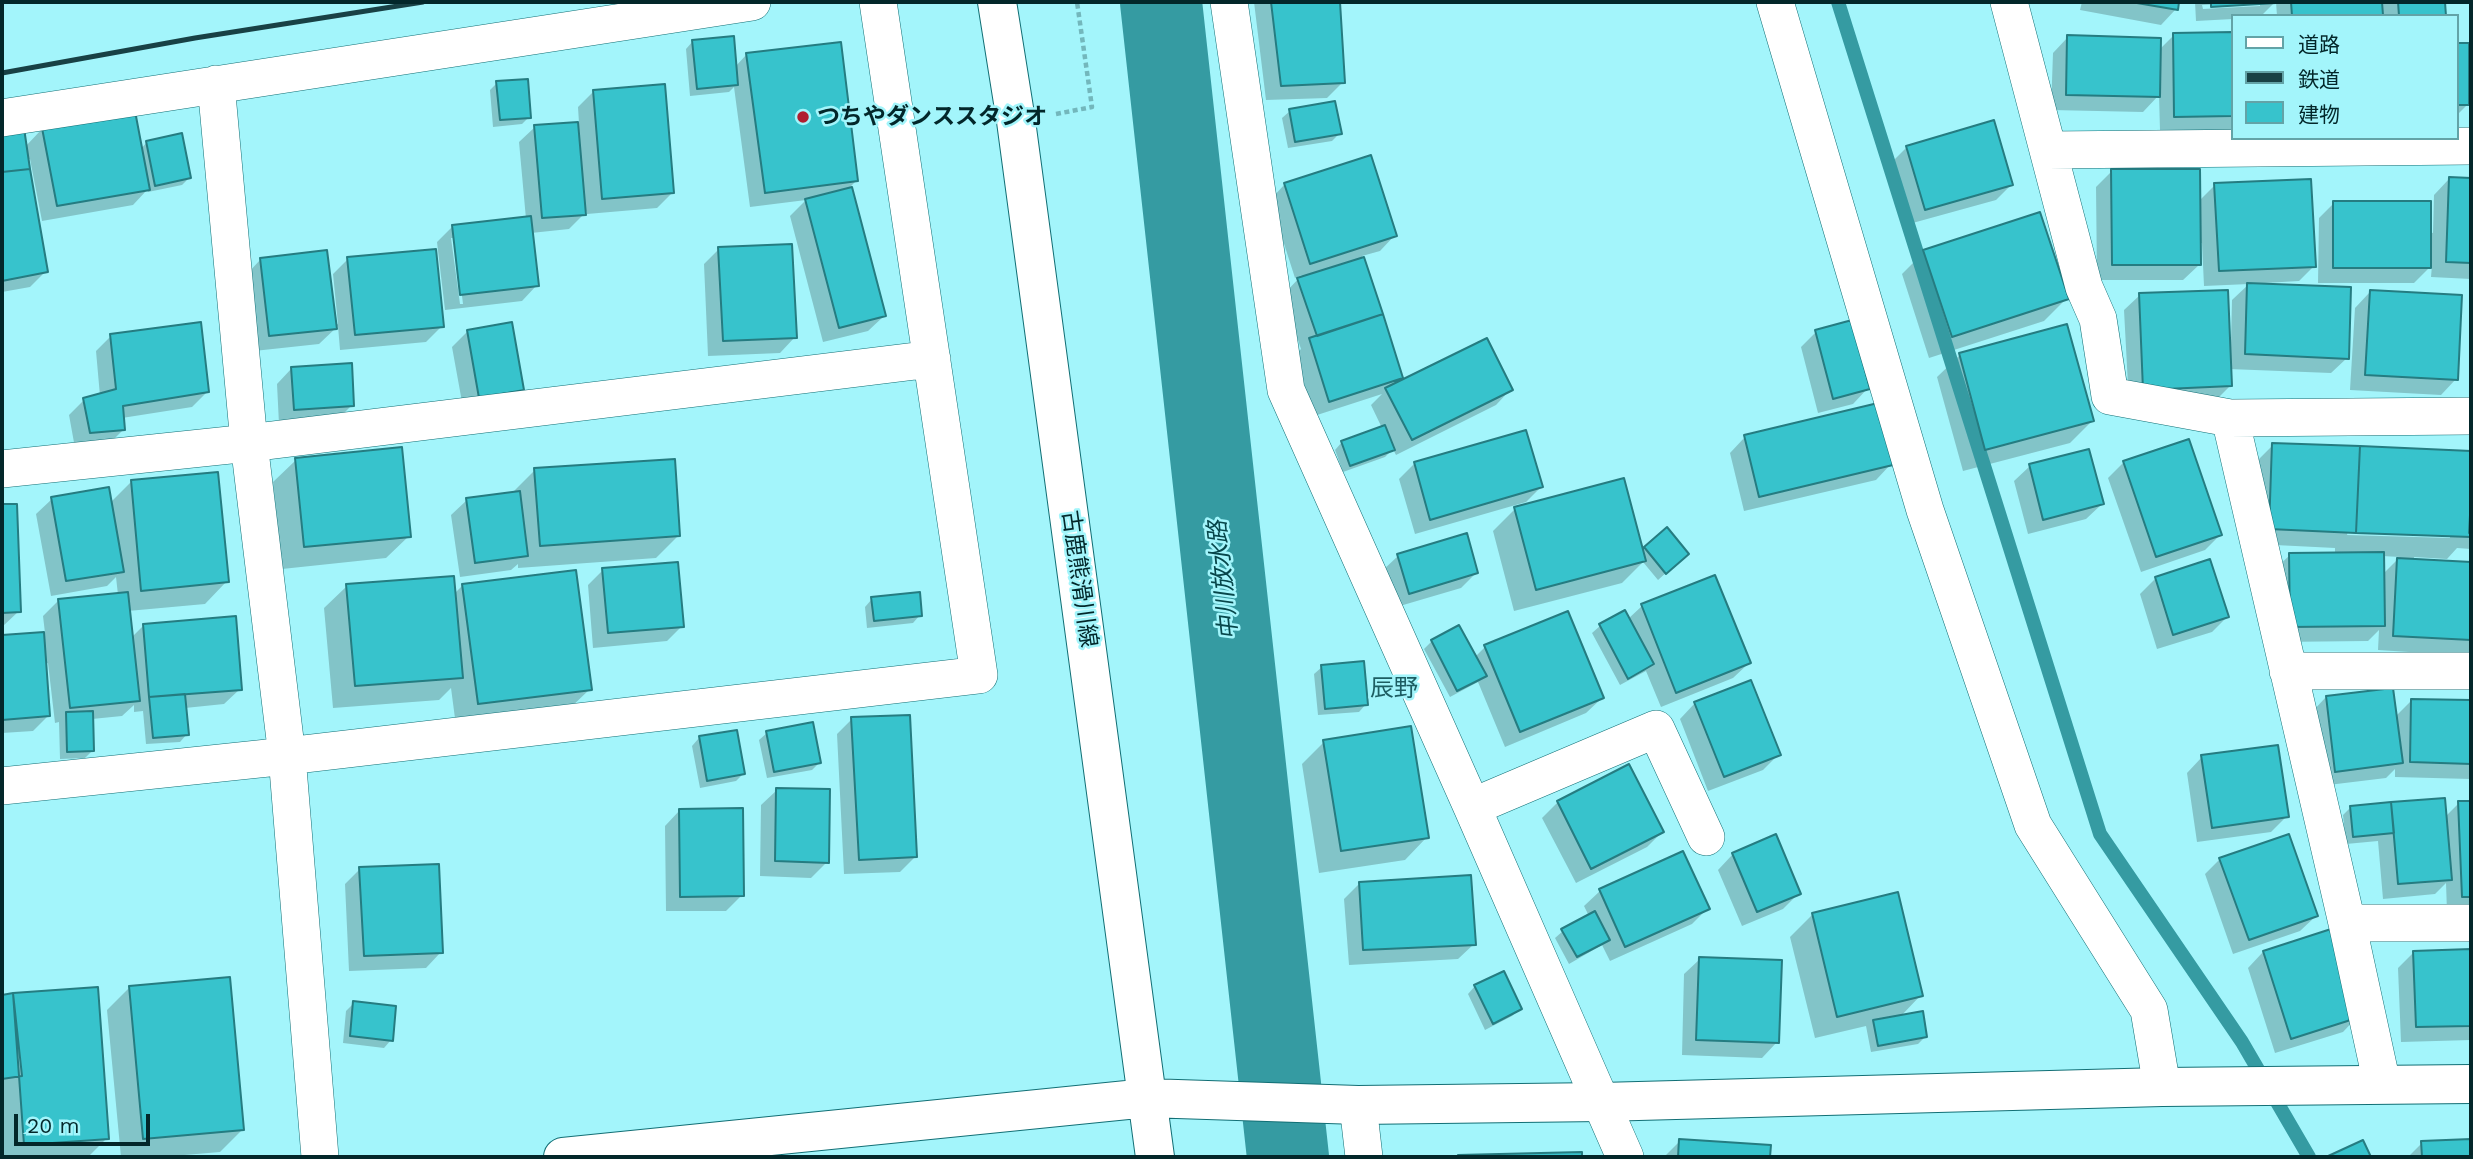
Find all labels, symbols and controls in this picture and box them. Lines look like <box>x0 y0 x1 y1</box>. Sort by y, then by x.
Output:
legend <box>2232 14 2459 140</box>
text: 道路 <box>2298 32 2340 57</box>
text: 鉄道 <box>2298 67 2340 92</box>
text: 建物 <box>2298 102 2340 127</box>
place label: つちやダンススタジオ <box>817 103 1047 131</box>
marker: つちやダンススタジオ <box>795 109 811 125</box>
street label: 古鹿熊滑川線 <box>1056 509 1102 649</box>
water label: 中川放水路 <box>1203 519 1245 641</box>
district label: 辰野 <box>1370 675 1418 703</box>
scale bar <box>18 1100 154 1144</box>
text: 20 m <box>27 1113 79 1138</box>

